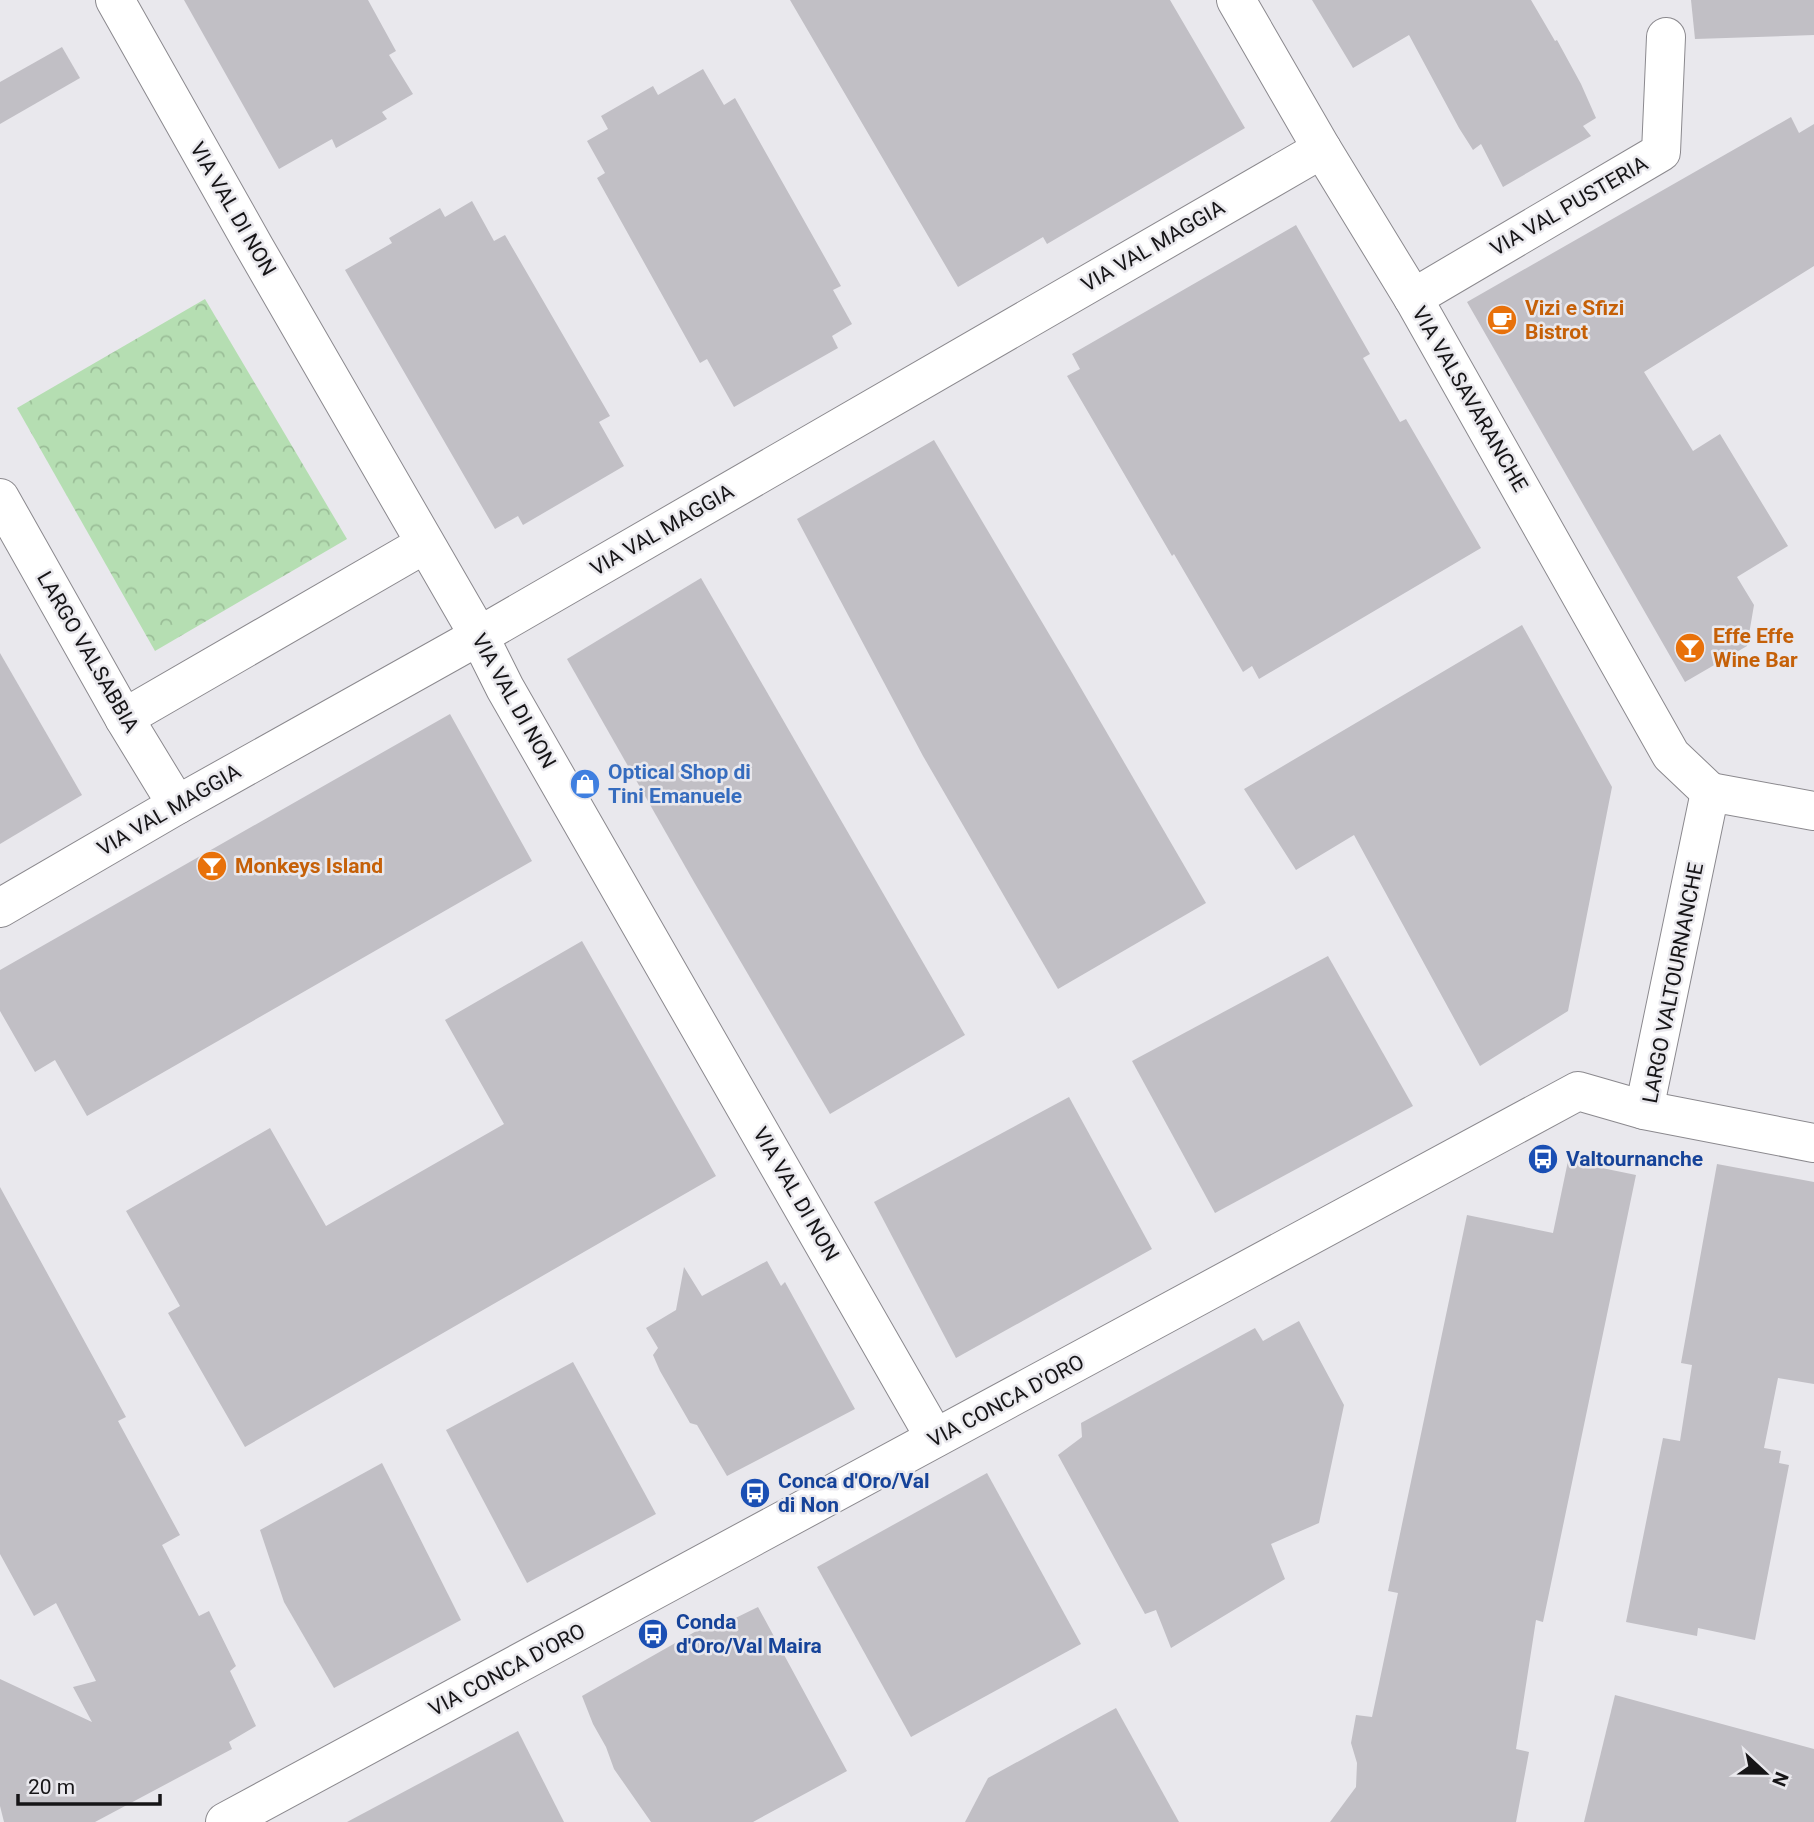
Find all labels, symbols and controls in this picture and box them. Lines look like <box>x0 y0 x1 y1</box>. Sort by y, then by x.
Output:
street label: VIA VAL DI NON <box>185 138 281 280</box>
street label: VIA VAL PUSTERIA <box>1486 151 1652 261</box>
street label: VIA VAL MAGGIA <box>1077 195 1229 297</box>
place label: Vizi e Sfizi Bistrot <box>1525 296 1624 344</box>
street label: VIA VALSAVARANCHE <box>1407 302 1533 496</box>
cafe icon: Vizi e Sfizi Bistrot <box>1485 303 1519 337</box>
street label: VIA VAL MAGGIA <box>586 479 738 581</box>
street label: LARGO VALSABBIA <box>32 567 144 737</box>
place label: Effe Effe Wine Bar <box>1713 624 1798 672</box>
street label: VIA VAL DI NON <box>467 630 561 772</box>
bar icon: Effe Effe Wine Bar <box>1673 631 1707 665</box>
street label: VIA VAL MAGGIA <box>93 759 245 861</box>
place label: Optical Shop di Tini Emanuele <box>608 760 751 808</box>
shop icon: Optical Shop di Tini Emanuele <box>568 767 602 801</box>
bar icon: Monkeys Island <box>195 849 229 883</box>
place label: Monkeys Island <box>235 854 383 878</box>
street label: LARGO VALTOURNANCHE <box>1638 861 1708 1105</box>
street label: VIA VAL DI NON <box>748 1123 844 1265</box>
bus stop icon: Valtournanche <box>1526 1142 1560 1176</box>
place label: Valtournanche <box>1566 1147 1703 1171</box>
street label: VIA CONCA D'ORO <box>924 1350 1088 1452</box>
place label: Conca d'Oro/Val di Non <box>778 1469 930 1517</box>
bus stop icon: Conca d'Oro/Val di Non <box>738 1476 772 1510</box>
place label: Conda d'Oro/Val Maira <box>676 1610 822 1658</box>
bus stop icon: Conda d'Oro/Val Maira <box>636 1617 670 1651</box>
street label: VIA CONCA D'ORO <box>425 1619 589 1721</box>
north arrow <box>1730 1738 1800 1808</box>
scale bar <box>18 1762 159 1806</box>
text: N <box>1767 1769 1793 1790</box>
text: 20 m <box>28 1775 75 1799</box>

